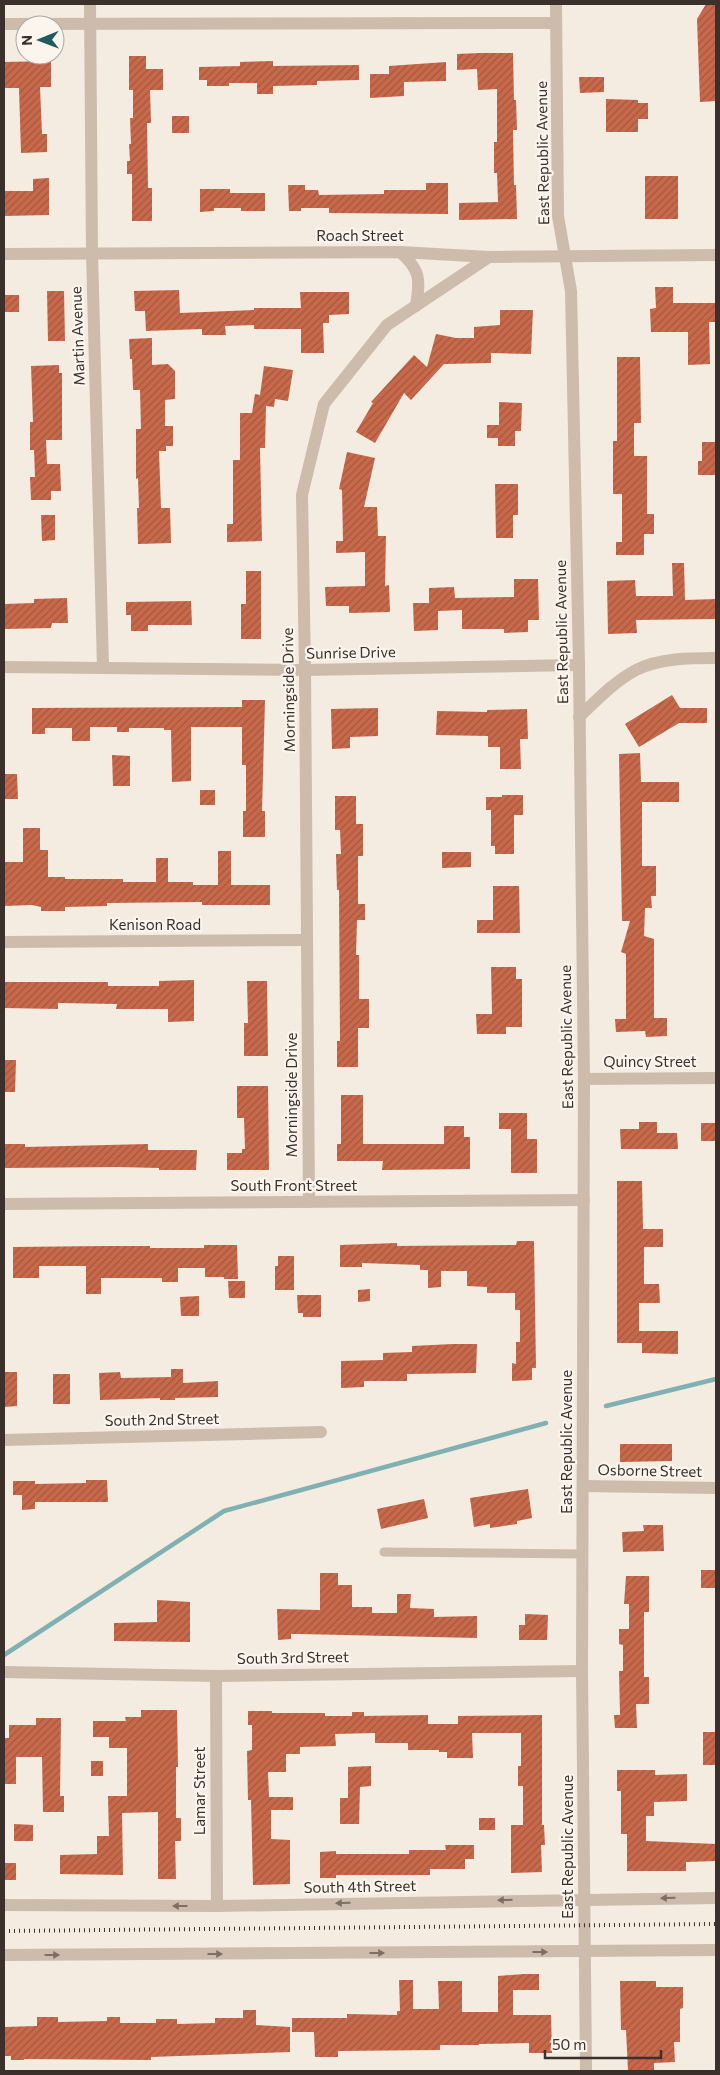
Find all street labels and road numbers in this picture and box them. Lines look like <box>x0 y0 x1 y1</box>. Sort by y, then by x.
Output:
street label: East Republic Avenue <box>532 81 552 225</box>
street label: Roach Street <box>316 226 404 244</box>
street label: Martin Avenue <box>66 286 88 386</box>
street label: East Republic Avenue <box>551 560 571 704</box>
street label: Morningside Drive <box>278 627 298 753</box>
street label: Sunrise Drive <box>306 642 396 662</box>
street label: Kenison Road <box>109 915 201 933</box>
street label: East Republic Avenue <box>556 965 576 1109</box>
street label: Morningside Drive <box>282 1033 300 1157</box>
street label: Quincy Street <box>603 1052 697 1070</box>
street label: South Front Street <box>231 1176 357 1194</box>
street label: East Republic Avenue <box>557 1370 575 1514</box>
street label: South 2nd Street <box>105 1409 219 1429</box>
street label: Osborne Street <box>598 1460 703 1480</box>
street label: South 3rd Street <box>237 1647 349 1667</box>
street label: Lamar Street <box>190 1747 208 1835</box>
street label: East Republic Avenue <box>558 1775 576 1919</box>
street label: South 4th Street <box>303 1876 417 1896</box>

